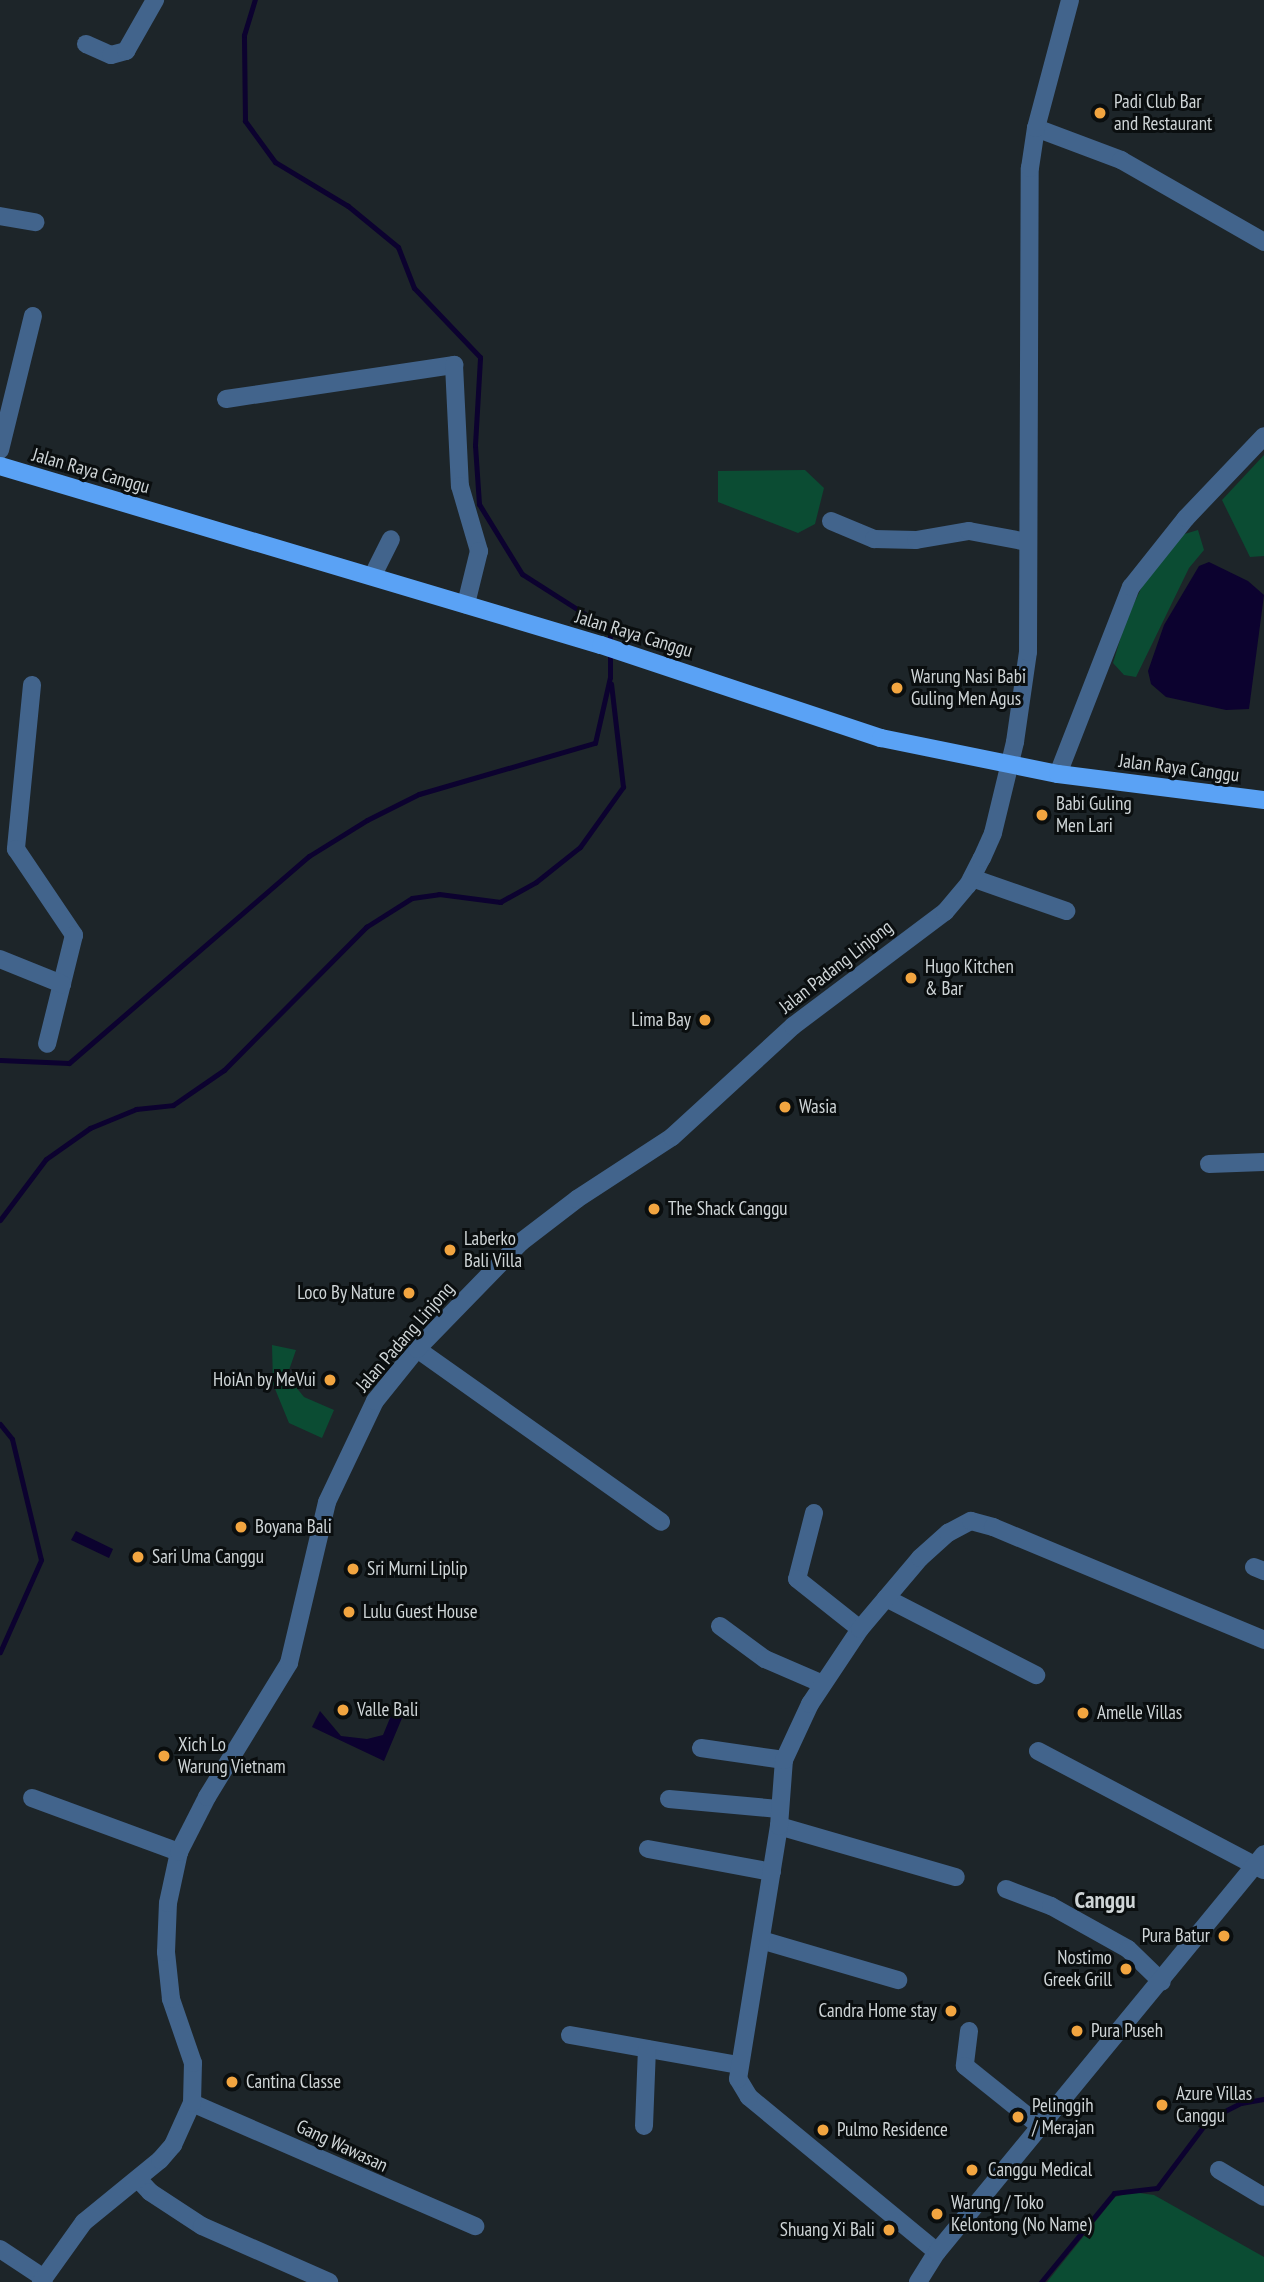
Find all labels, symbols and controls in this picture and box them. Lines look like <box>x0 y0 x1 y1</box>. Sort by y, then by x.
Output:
place label: Padi Club Bar and Restaurant <box>1114 91 1212 135</box>
marker: Padi Club Bar and Restaurant <box>1092 105 1108 121</box>
street label: Jalan Raya Canggu <box>30 443 152 499</box>
street label: Jalan Raya Canggu <box>573 605 695 663</box>
place label: Warung Nasi Babi Guling Men Agus <box>911 666 1026 710</box>
marker: Warung Nasi Babi Guling Men Agus <box>889 680 905 696</box>
street label: Jalan Raya Canggu <box>1117 749 1241 787</box>
place label: Babi Guling Men Lari <box>1056 793 1132 837</box>
marker: Babi Guling Men Lari <box>1034 807 1050 823</box>
street label: Jalan Padang Linjong <box>775 916 897 1018</box>
place label: Hugo Kitchen & Bar <box>925 956 1014 1000</box>
marker: Hugo Kitchen & Bar <box>903 970 919 986</box>
place label: Lima Bay <box>631 1009 691 1031</box>
marker: Lima Bay <box>697 1012 713 1028</box>
place label: Wasia <box>799 1096 837 1118</box>
marker: Wasia <box>777 1099 793 1115</box>
place label: The Shack Canggu <box>668 1198 788 1220</box>
marker: The Shack Canggu <box>646 1201 662 1217</box>
place label: Laberko Bali Villa <box>464 1228 523 1272</box>
marker: Laberko Bali Villa <box>442 1242 458 1258</box>
street label: Jalan Padang Linjong <box>351 1278 459 1396</box>
place label: Loco By Nature <box>297 1282 395 1304</box>
marker: Loco By Nature <box>401 1285 417 1301</box>
place label: HoiAn by MeVui <box>213 1369 316 1391</box>
marker: HoiAn by MeVui <box>322 1372 338 1388</box>
place label: Boyana Bali <box>255 1516 332 1538</box>
marker: Boyana Bali <box>233 1519 249 1535</box>
place label: Sari Uma Canggu <box>152 1546 264 1568</box>
marker: Sari Uma Canggu <box>130 1549 146 1565</box>
place label: Sri Murni Liplip <box>367 1558 468 1580</box>
marker: Sri Murni Liplip <box>345 1561 361 1577</box>
place label: Lulu Guest House <box>363 1601 478 1623</box>
marker: Lulu Guest House <box>341 1604 357 1620</box>
place label: Valle Bali <box>357 1699 418 1721</box>
marker: Valle Bali <box>335 1702 351 1718</box>
place label: Amelle Villas <box>1097 1702 1183 1724</box>
marker: Amelle Villas <box>1075 1705 1091 1721</box>
place label: Xich Lo Warung Vietnam <box>178 1734 286 1778</box>
marker: Xich Lo Warung Vietnam <box>156 1748 172 1764</box>
district label: Canggu <box>1075 1886 1135 1914</box>
place label: Pura Batur <box>1142 1925 1210 1947</box>
marker: Pura Batur <box>1216 1928 1232 1944</box>
place label: Nostimo Greek Grill <box>1043 1947 1112 1991</box>
marker: Nostimo Greek Grill <box>1118 1961 1134 1977</box>
place label: Candra Home stay <box>819 2000 937 2022</box>
marker: Candra Home stay <box>943 2003 959 2019</box>
place label: Pura Puseh <box>1091 2020 1163 2042</box>
marker: Pura Puseh <box>1069 2023 1085 2039</box>
place label: Cantina Classe <box>246 2071 341 2093</box>
marker: Cantina Classe <box>224 2074 240 2090</box>
place label: Azure Villas Canggu <box>1176 2083 1253 2127</box>
place label: Pelinggih / Merajan <box>1032 2095 1094 2139</box>
marker: Azure Villas Canggu <box>1154 2097 1170 2113</box>
marker: Pelinggih / Merajan <box>1010 2109 1026 2125</box>
street label: Gang Wawasan <box>293 2115 391 2177</box>
place label: Pulmo Residence <box>837 2119 948 2141</box>
marker: Pulmo Residence <box>815 2122 831 2138</box>
place label: Canggu Medical <box>988 2159 1092 2181</box>
marker: Canggu Medical <box>962 2160 982 2180</box>
place label: Warung / Toko Kelontong (No Name) <box>951 2192 1092 2236</box>
marker: Warung / Toko Kelontong (No Name) <box>929 2206 945 2222</box>
place label: Shuang Xi Bali <box>779 2219 875 2241</box>
marker: Shuang Xi Bali <box>881 2222 897 2238</box>

